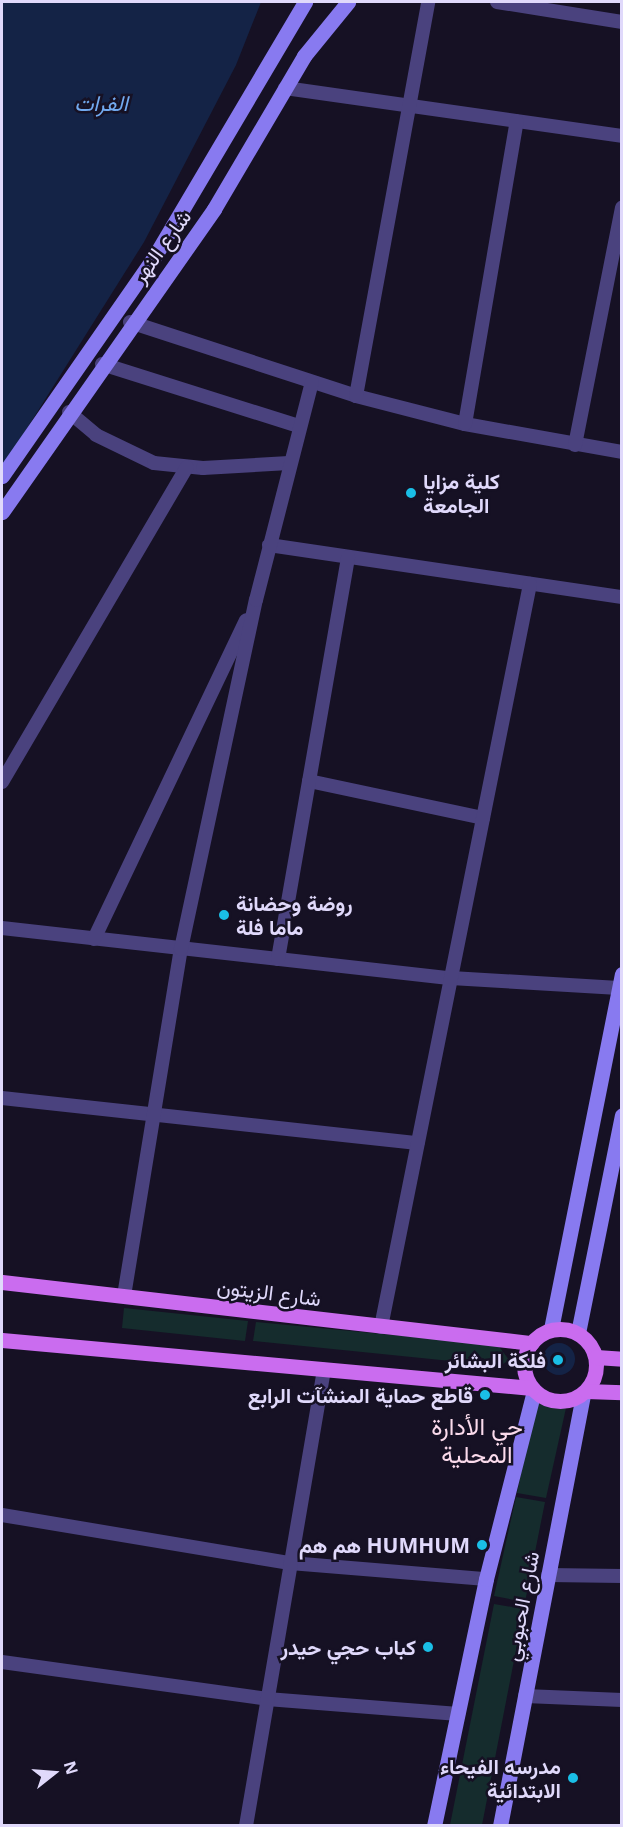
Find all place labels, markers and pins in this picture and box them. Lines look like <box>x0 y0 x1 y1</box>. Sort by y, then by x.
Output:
place label: كلية مزايا الجامعة <box>423 468 500 518</box>
marker: كلية مزايا الجامعة <box>404 486 418 500</box>
place label: روضة وحضانة ماما فلة <box>236 890 353 940</box>
marker: روضة وحضانة ماما فلة <box>217 908 231 922</box>
place label: فلكة البشائر <box>445 1347 546 1373</box>
marker: فلكة البشائر <box>551 1353 565 1367</box>
place label: قاطع حماية المنشآت الرابع <box>248 1382 473 1408</box>
marker: قاطع حماية المنشآت الرابع <box>478 1388 492 1402</box>
place label: هم هم HUMHUM <box>299 1532 470 1558</box>
marker: هم هم HUMHUM <box>475 1538 489 1552</box>
place label: كباب حجي حيدر <box>280 1634 416 1660</box>
marker: كباب حجي حيدر <box>421 1640 435 1654</box>
place label: مدرسه الفيحاء الابتدائية <box>440 1753 561 1803</box>
marker: مدرسه الفيحاء الابتدائية <box>566 1771 580 1785</box>

